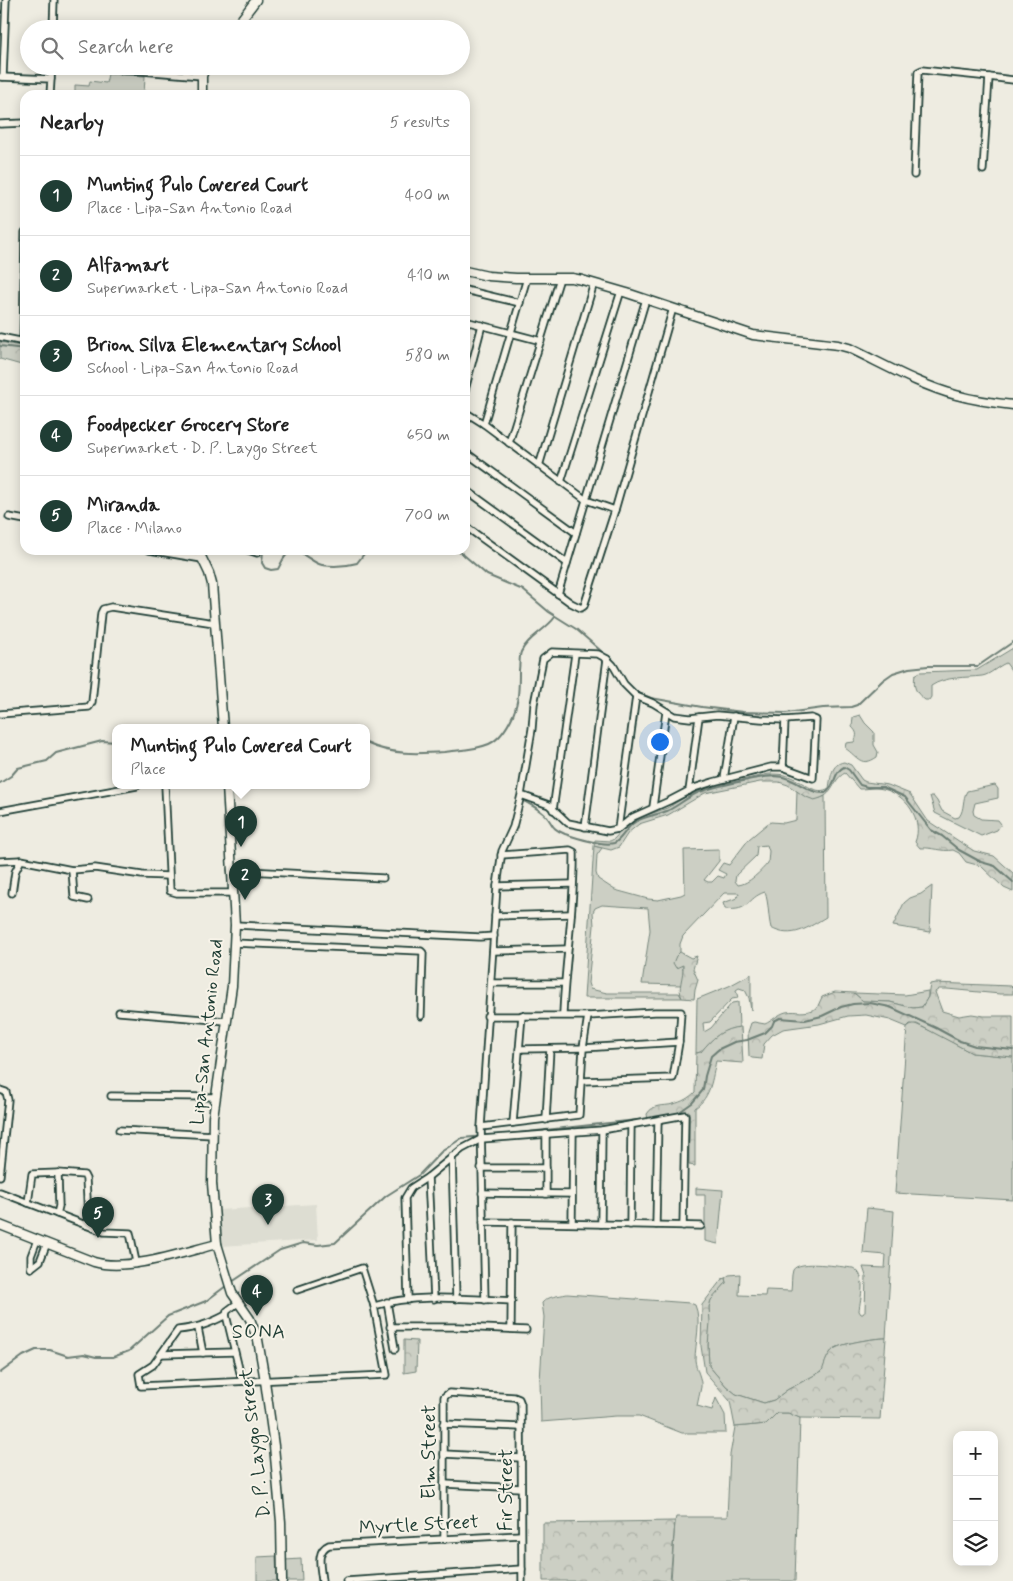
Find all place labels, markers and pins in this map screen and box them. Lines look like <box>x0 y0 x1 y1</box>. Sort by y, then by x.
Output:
pin: 1 <box>225 806 257 847</box>
pin: 2 <box>229 859 261 900</box>
pin: 3 <box>252 1184 284 1225</box>
pin: 5 <box>82 1197 114 1238</box>
pin: 4 <box>241 1275 273 1316</box>

